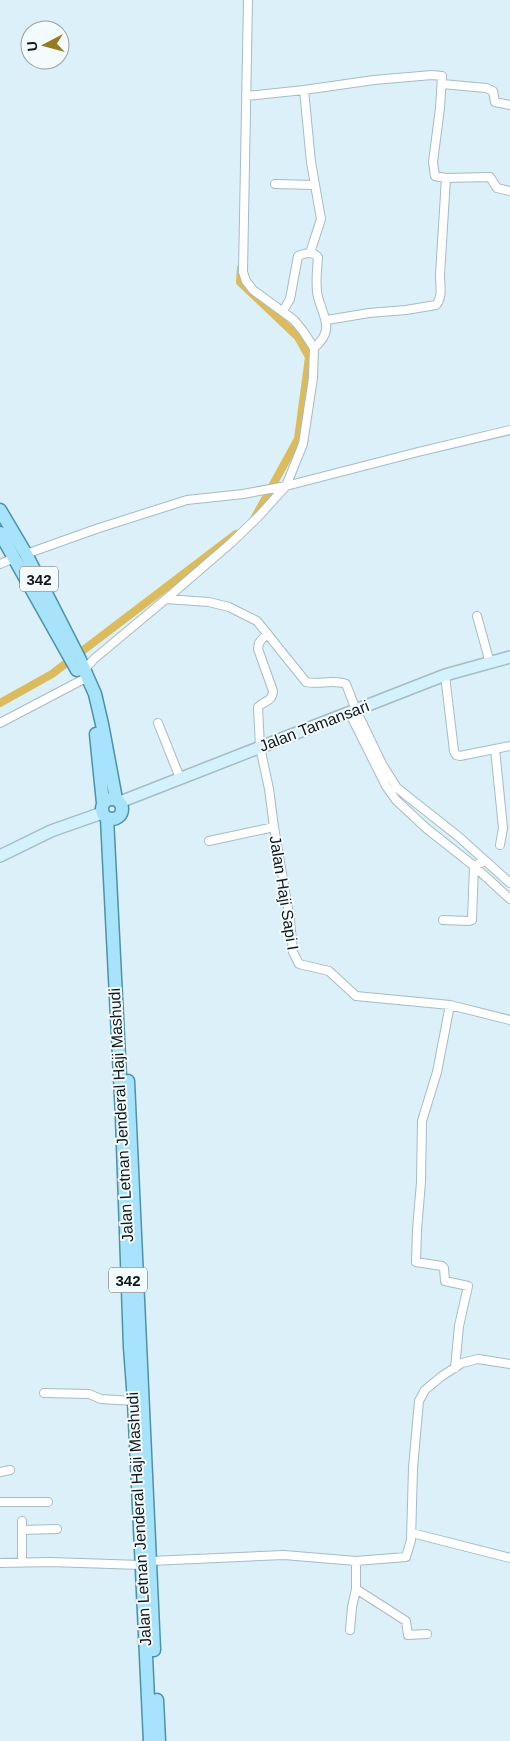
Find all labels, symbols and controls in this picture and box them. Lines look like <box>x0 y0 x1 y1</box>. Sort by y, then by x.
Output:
north arrow <box>20 20 70 70</box>
text: U <box>24 40 41 52</box>
road number: 342 <box>20 566 58 592</box>
street label: Jalan Tamansari <box>257 697 371 755</box>
street label: Jalan Haji Sapi I <box>267 835 301 951</box>
street label: Jalan Letnan Jenderal Haji Mashudi <box>106 988 136 1242</box>
road number: 342 <box>109 1268 147 1292</box>
street label: Jalan Letnan Jenderal Haji Mashudi <box>124 1392 154 1646</box>

